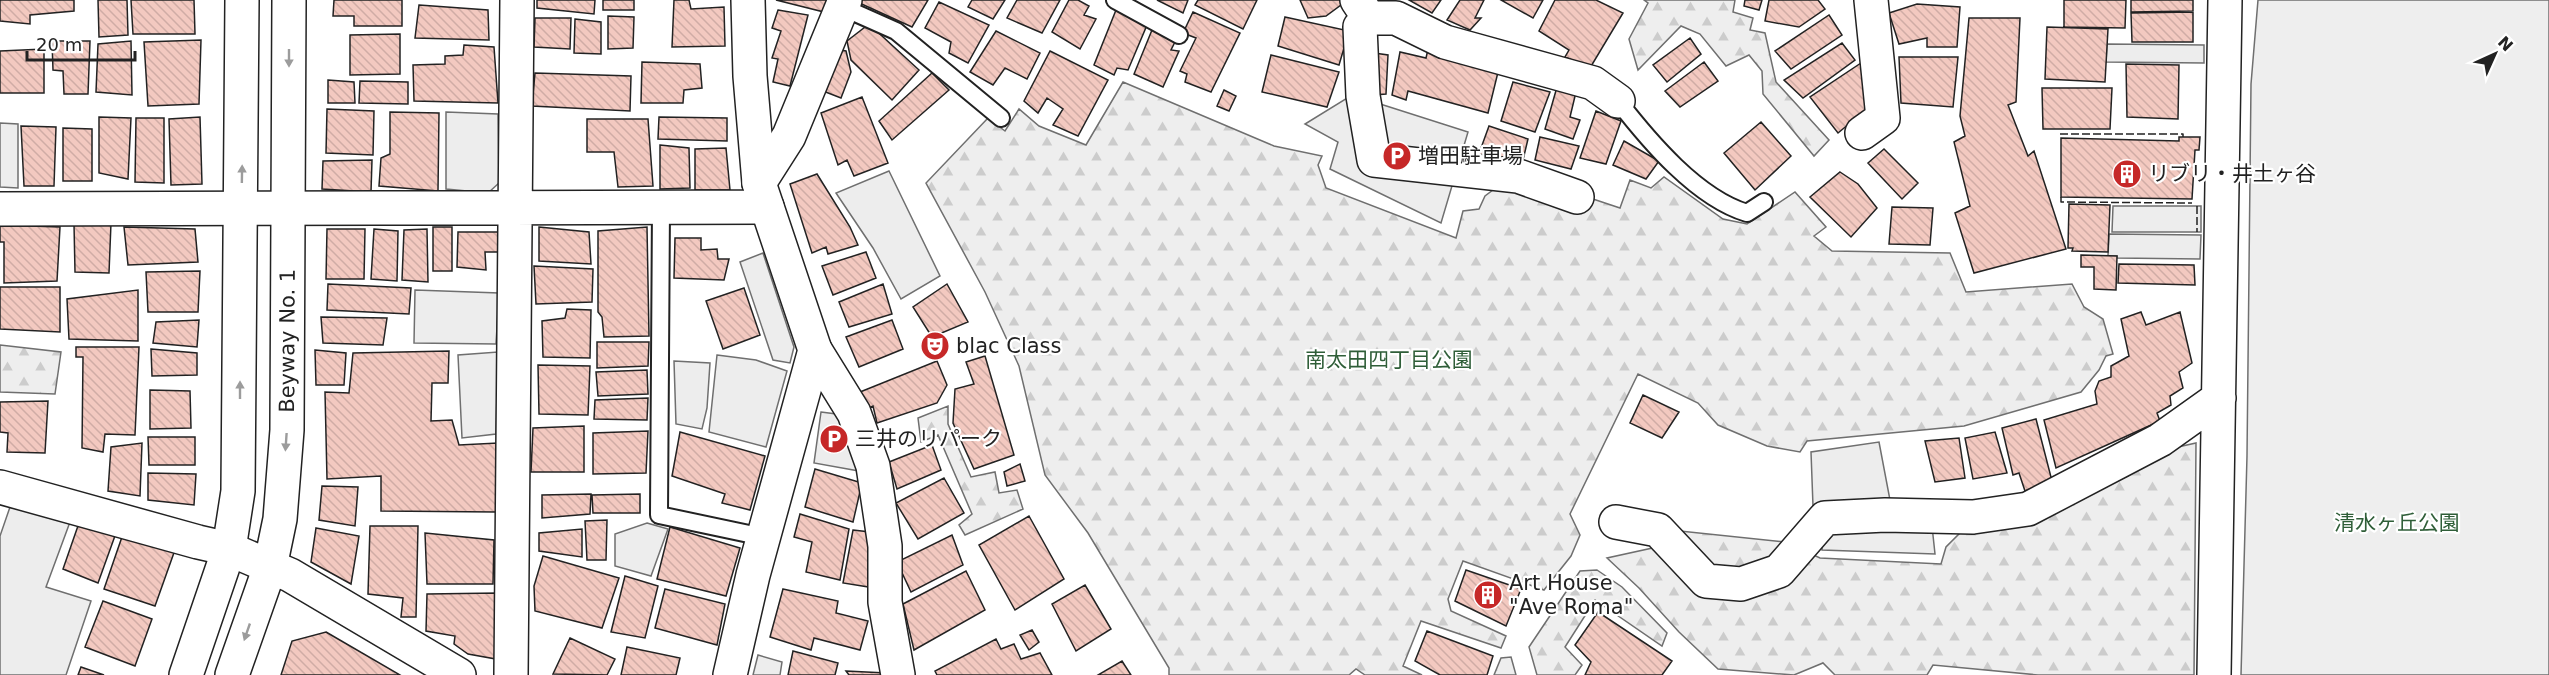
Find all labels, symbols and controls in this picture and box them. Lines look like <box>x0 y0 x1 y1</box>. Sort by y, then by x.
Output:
scale bar <box>27 24 135 62</box>
north arrow <box>2465 24 2525 84</box>
text: N <box>2494 32 2517 55</box>
text: 20 m <box>36 34 82 55</box>
one-way arrow <box>284 49 294 68</box>
parking icon: 増田駐車場 <box>1381 140 1413 172</box>
place label: 増田駐車場 <box>1418 144 1523 168</box>
building icon: リブリ・井土ヶ谷 <box>2111 158 2143 190</box>
place label: リブリ・井土ヶ谷 <box>2148 162 2316 186</box>
one-way arrow <box>237 165 246 184</box>
street label: Beyway No. 1 <box>275 269 300 413</box>
theatre icon: blac Class <box>919 330 951 362</box>
place label: blac Class <box>956 334 1062 358</box>
park label: 南太田四丁目公園 <box>1305 348 1473 372</box>
one-way arrow <box>235 381 245 400</box>
parking icon: 三井のリパーク <box>818 423 850 455</box>
place label: 三井のリパーク <box>855 427 1002 451</box>
one-way arrow <box>281 433 290 452</box>
park label: 清水ヶ丘公園 <box>2334 511 2460 535</box>
place label: Art House "Ave Roma" <box>1509 571 1633 619</box>
building icon: Art House "Ave Roma" <box>1472 579 1504 611</box>
one-way arrow <box>241 623 251 641</box>

